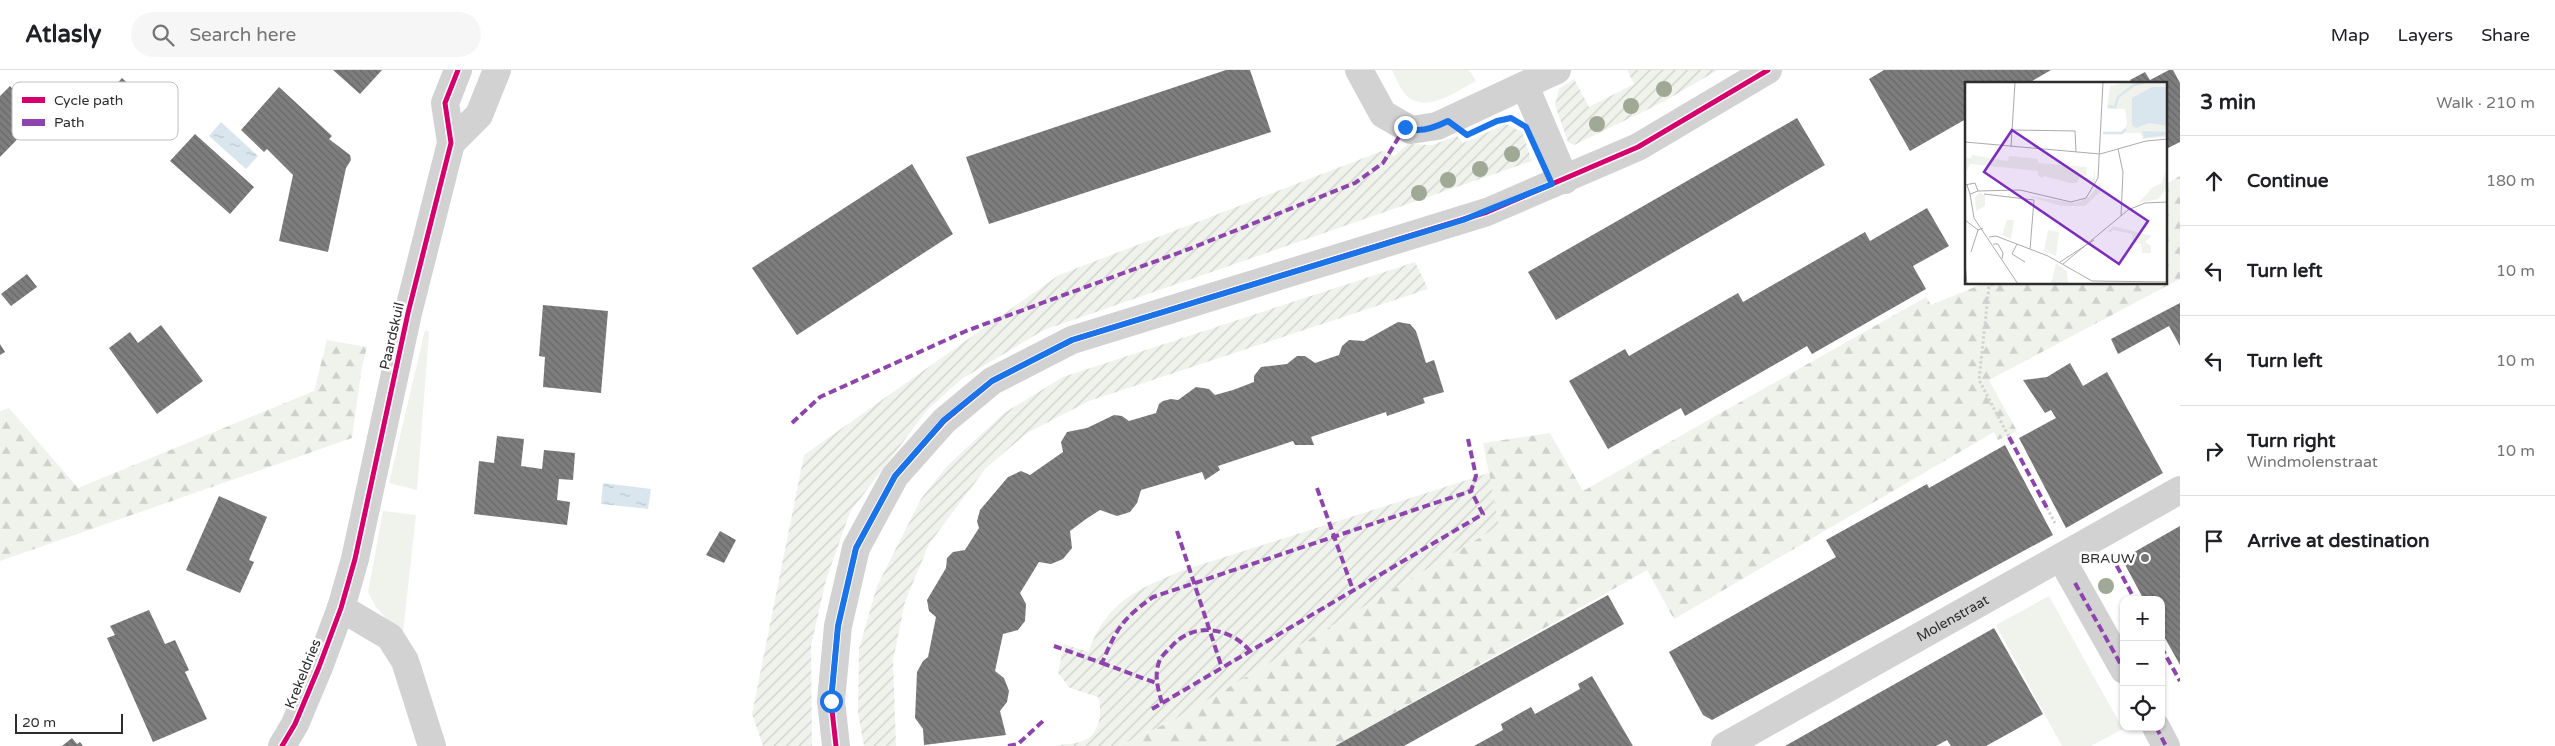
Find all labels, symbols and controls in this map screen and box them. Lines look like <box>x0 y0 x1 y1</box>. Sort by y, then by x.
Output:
search box <box>131 12 481 57</box>
text: Atlasly <box>25 20 101 49</box>
icon: search <box>149 21 177 49</box>
text: Search here <box>189 24 296 46</box>
text: Map <box>2331 24 2370 46</box>
text: Layers <box>2398 24 2453 46</box>
text: Share <box>2481 24 2530 46</box>
legend <box>12 82 178 140</box>
inset map <box>1965 82 2168 285</box>
text: 3 min <box>2200 90 2256 115</box>
text: Cycle path <box>54 92 123 109</box>
text: Walk · 210 m <box>2436 93 2535 113</box>
text: Path <box>54 114 85 131</box>
route end <box>1394 116 1417 139</box>
icon: ahead <box>2200 167 2228 195</box>
text: Continue <box>2247 170 2329 192</box>
text: 180 m <box>2486 171 2535 191</box>
icon: left <box>2200 257 2228 285</box>
text: Turn left <box>2247 260 2323 282</box>
text: 10 m <box>2496 261 2535 281</box>
street label: Paardskuil <box>376 301 408 371</box>
icon: left <box>2200 347 2228 375</box>
text: Turn left <box>2247 350 2323 372</box>
text: 10 m <box>2496 351 2535 371</box>
text: Turn right <box>2247 430 2335 452</box>
icon: right <box>2200 437 2228 465</box>
text: 10 m <box>2496 441 2535 461</box>
text: Windmolenstraat <box>2247 452 2378 472</box>
icon: arrive <box>2200 527 2228 555</box>
text: Arrive at destination <box>2247 530 2430 552</box>
place label: BRAUW <box>2080 550 2135 567</box>
marker: BRAUW <box>2139 552 2151 564</box>
street label: Molenstraat <box>1913 591 1992 645</box>
map controls <box>2120 596 2165 731</box>
button: + <box>2120 596 2165 641</box>
street label: Krekeldries <box>281 636 325 711</box>
button: − <box>2120 641 2165 686</box>
button: locate <box>2120 686 2165 731</box>
route start <box>820 690 843 713</box>
scale bar <box>15 711 122 734</box>
text: 20 m <box>22 714 56 731</box>

